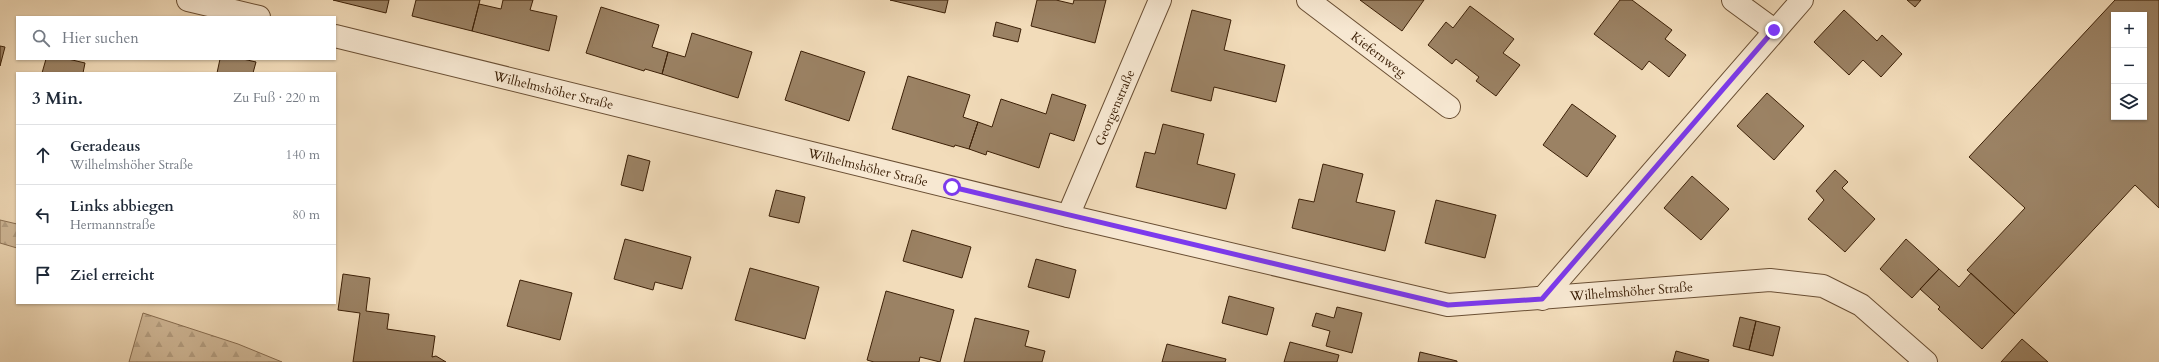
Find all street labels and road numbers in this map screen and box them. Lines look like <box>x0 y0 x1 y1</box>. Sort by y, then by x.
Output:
street label: Kiefernweg <box>1347 28 1410 82</box>
street label: Wilhelmshöher Straße <box>490 67 615 114</box>
street label: Georgenstraße <box>1091 67 1139 149</box>
street label: Wilhelmshöher Straße <box>805 144 930 191</box>
street label: Wilhelmshöher Straße <box>1568 278 1694 306</box>

